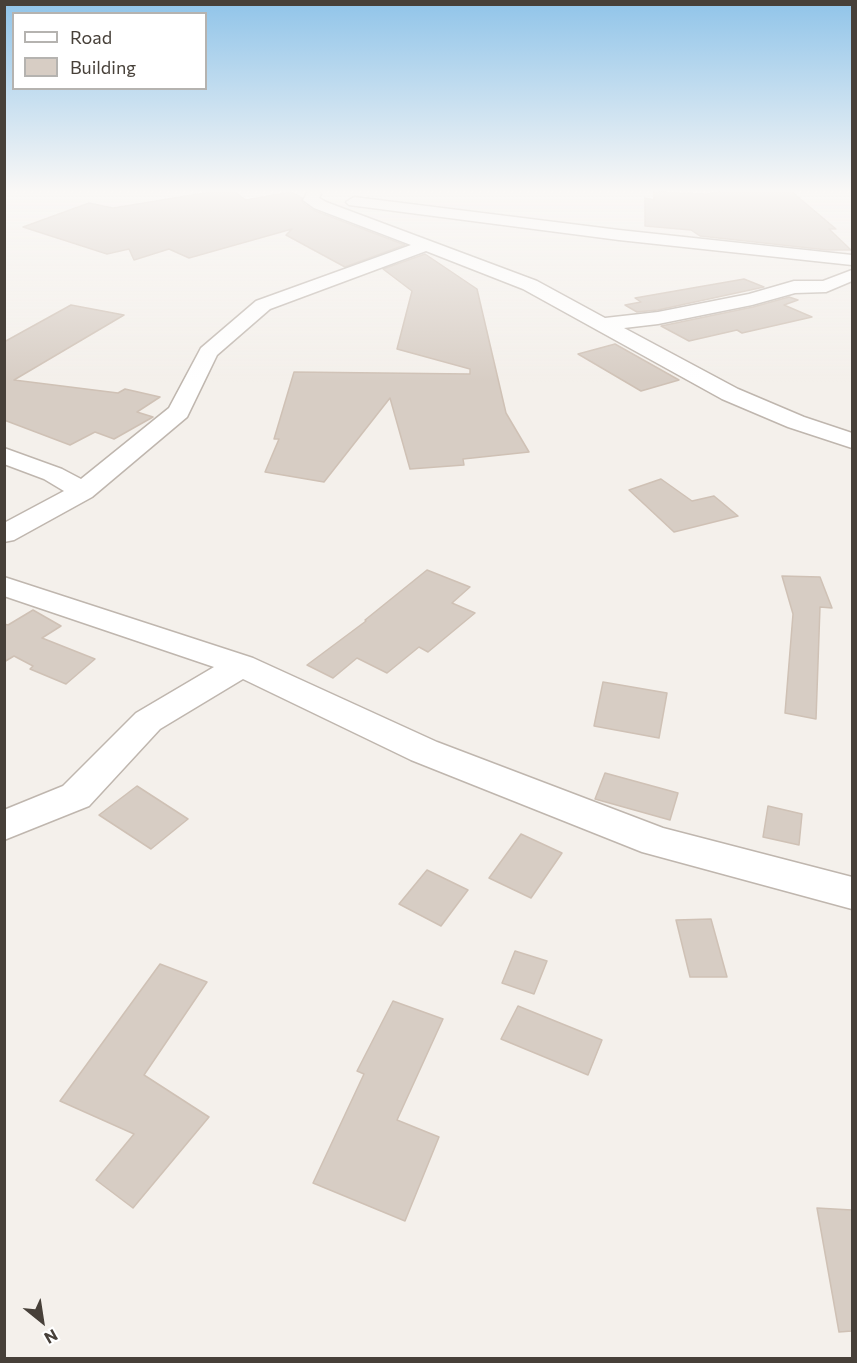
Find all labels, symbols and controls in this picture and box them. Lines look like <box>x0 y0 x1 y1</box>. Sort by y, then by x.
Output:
legend <box>12 12 207 90</box>
text: Road <box>70 26 112 48</box>
text: Building <box>70 56 136 78</box>
north arrow <box>12 1291 72 1351</box>
text: N <box>41 1326 61 1348</box>

